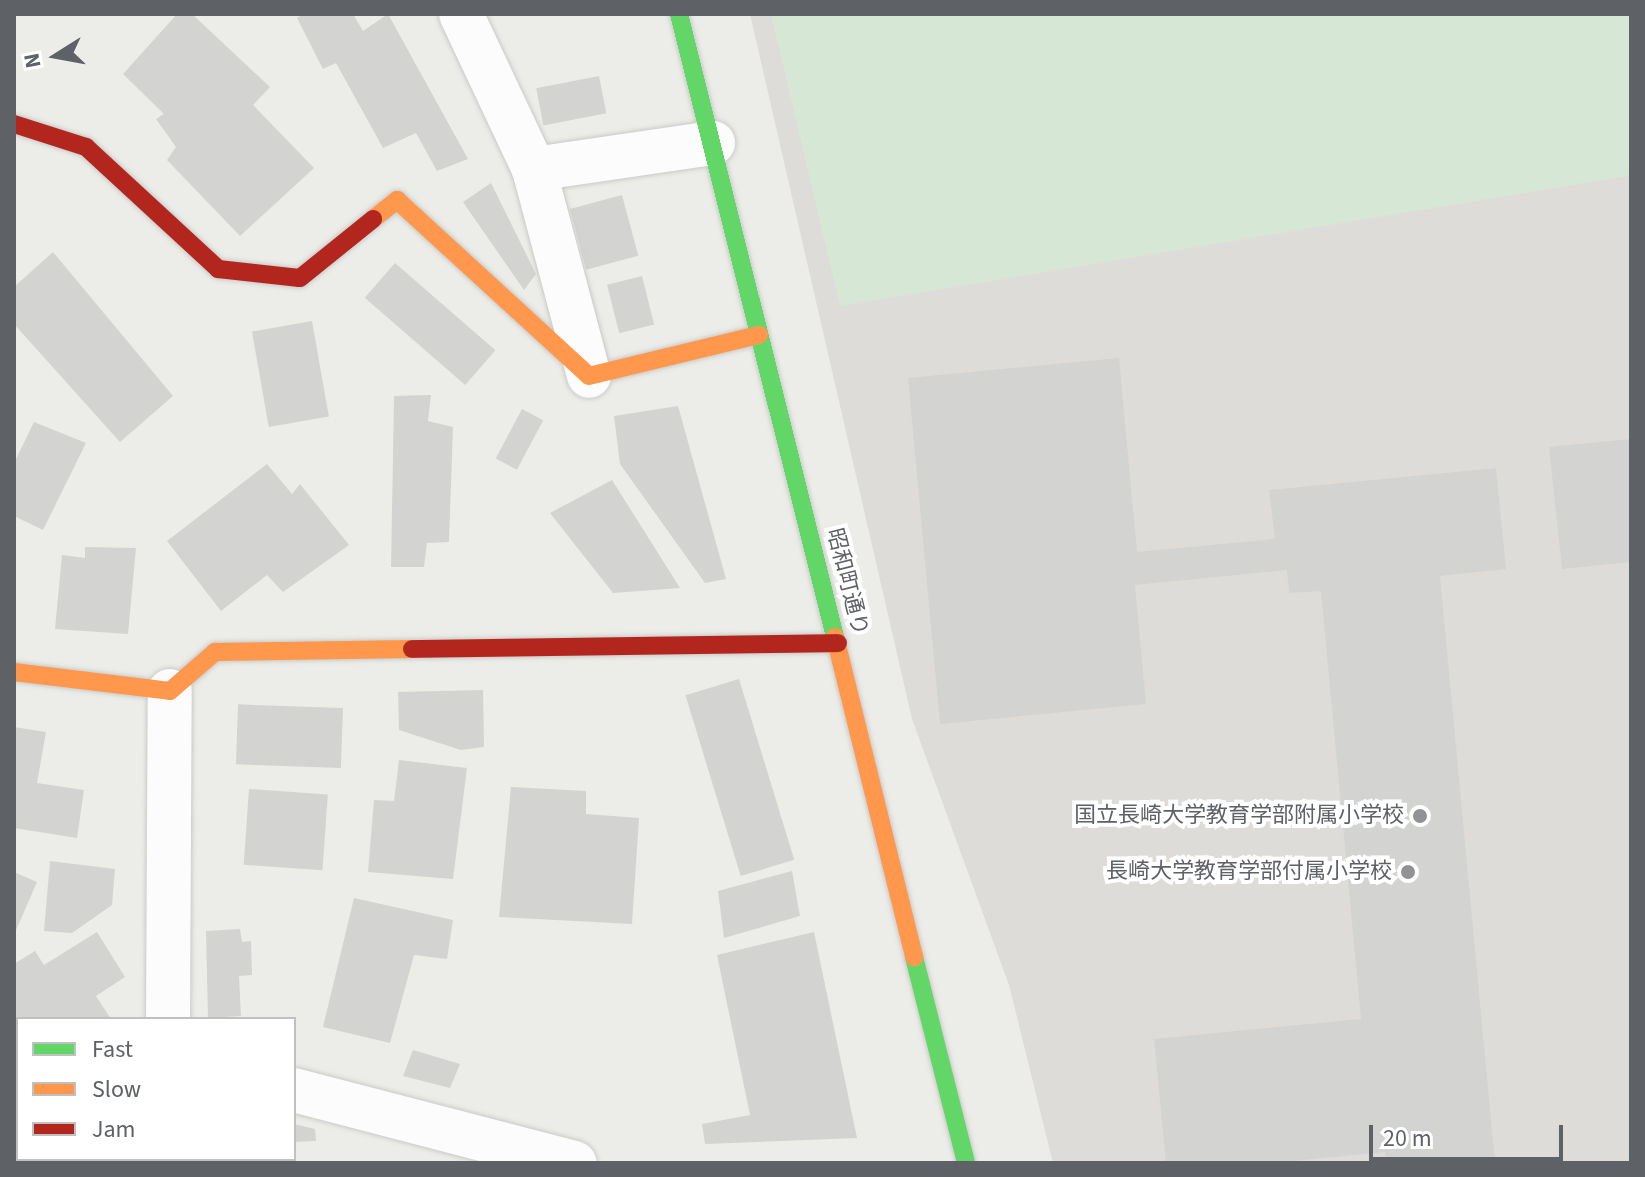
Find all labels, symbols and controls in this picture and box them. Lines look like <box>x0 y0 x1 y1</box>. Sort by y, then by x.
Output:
north arrow <box>16 16 96 96</box>
text: N <box>15 50 50 71</box>
street label: 昭和町通り <box>821 525 873 639</box>
place label: 国立長崎大学教育学部附属小学校 <box>1074 803 1404 829</box>
marker: 国立長崎大学教育学部附属小学校 <box>1411 807 1429 825</box>
place label: 長崎大学教育学部付属小学校 <box>1106 859 1392 885</box>
marker: 長崎大学教育学部付属小学校 <box>1399 863 1417 881</box>
legend <box>16 1017 296 1161</box>
text: Fast <box>92 1032 133 1067</box>
text: Slow <box>92 1072 141 1107</box>
scale bar <box>1373 1109 1567 1159</box>
text: Jam <box>92 1112 136 1147</box>
text: 20 m <box>1383 1121 1432 1156</box>

